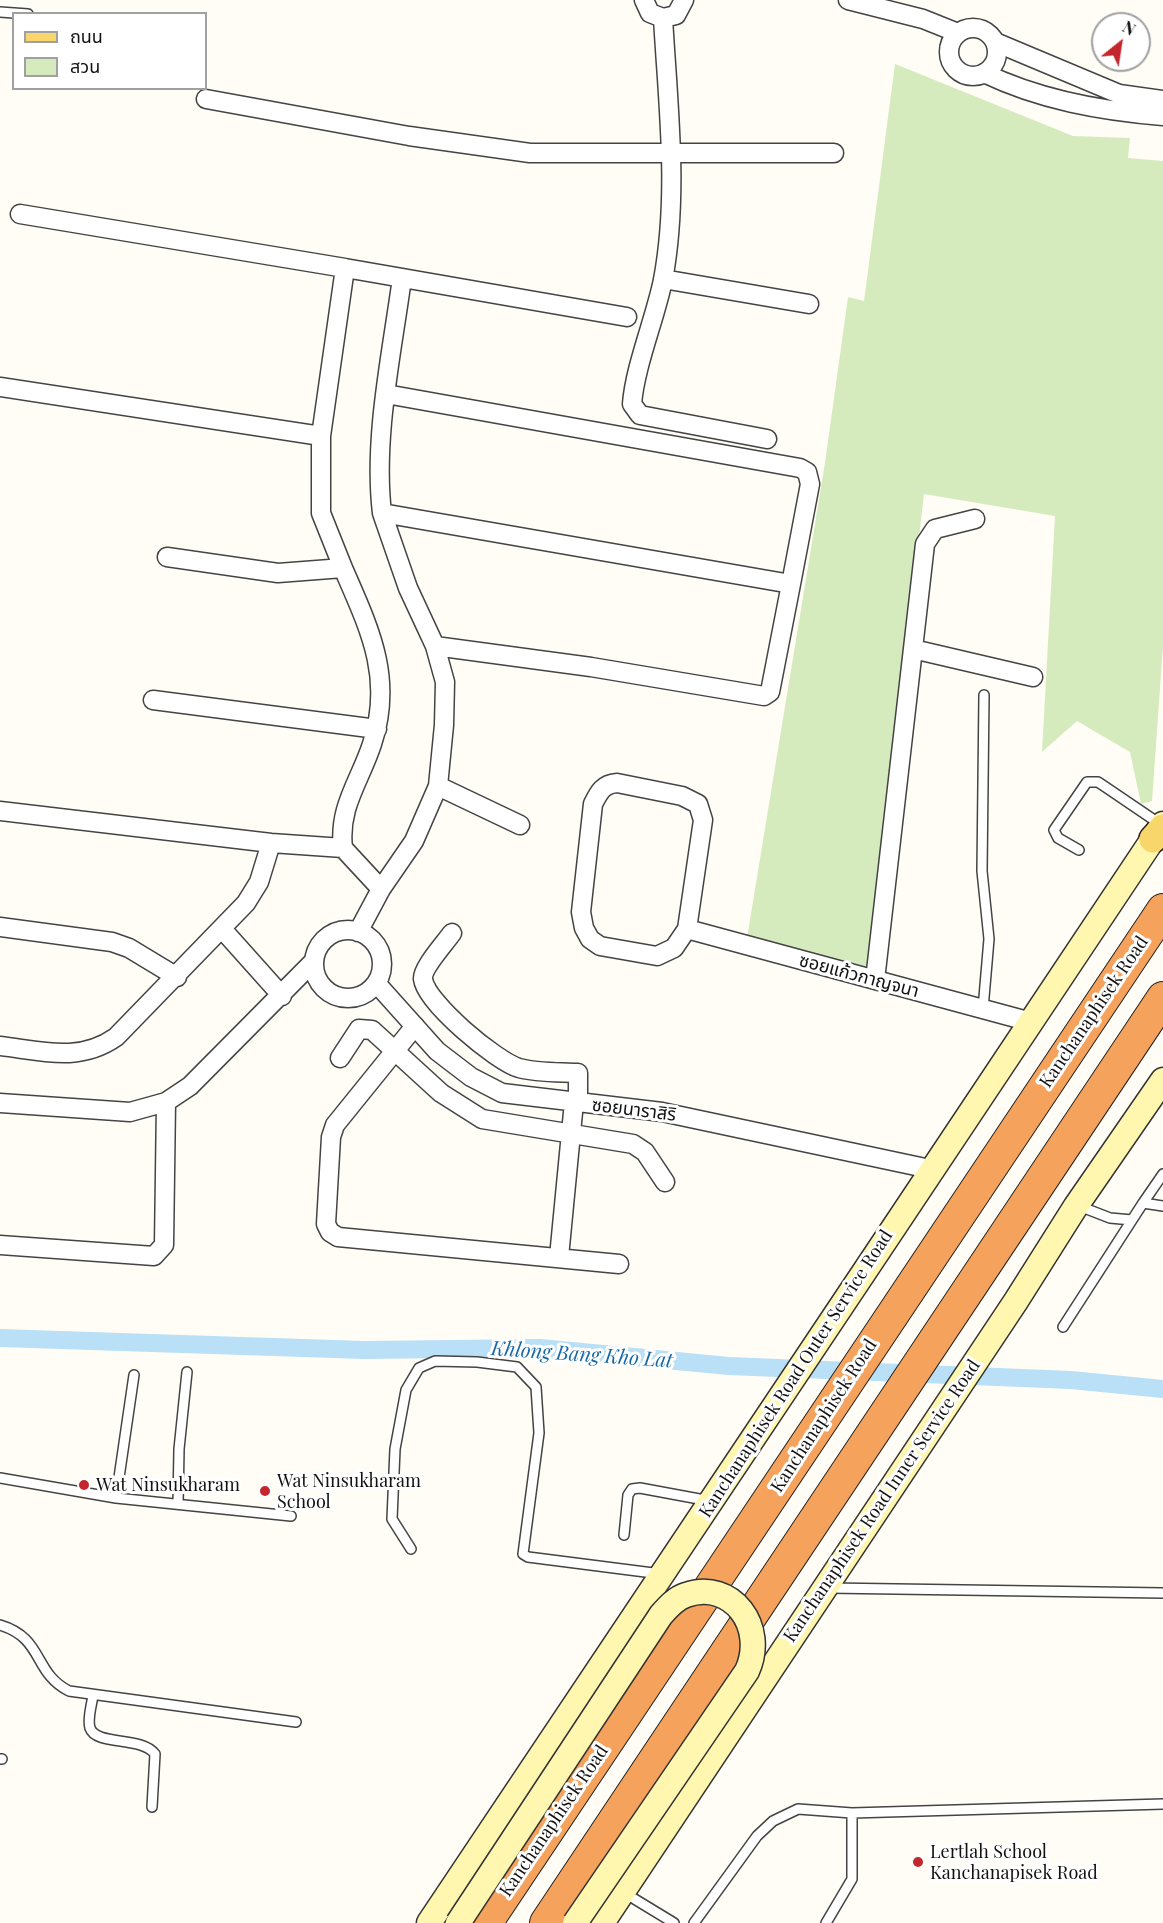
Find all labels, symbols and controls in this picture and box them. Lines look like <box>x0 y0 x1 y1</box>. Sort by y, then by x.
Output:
legend <box>12 12 207 90</box>
north arrow <box>1091 12 1151 72</box>
text: N <box>1119 16 1140 40</box>
text: ถนน <box>70 24 103 48</box>
text: สวน <box>70 54 100 78</box>
street label: Kanchanaphisek Road <box>1035 932 1153 1092</box>
street label: ซอยแก้วกาญจนา <box>797 950 921 1002</box>
street label: ซอยนาราสิริ <box>591 1094 677 1126</box>
street label: Kanchanaphisek Road Outer Service Road <box>695 1226 897 1522</box>
street label: Kanchanaphisek Road <box>766 1335 882 1497</box>
water label: Khlong Bang Kho Lat <box>490 1337 674 1373</box>
street label: Kanchanaphisek Road Inner Service Road <box>779 1356 985 1646</box>
place label: Wat Ninsukharam School <box>277 1470 421 1512</box>
place label: Wat Ninsukharam <box>96 1474 240 1496</box>
marker: Wat Ninsukharam <box>77 1478 91 1492</box>
marker: Wat Ninsukharam School <box>258 1484 272 1498</box>
street label: Kanchanaphisek Road <box>495 1741 613 1901</box>
place label: Lertlah School Kanchanapisek Road <box>930 1841 1098 1884</box>
marker: Lertlah School Kanchanapisek Road <box>911 1855 925 1869</box>

